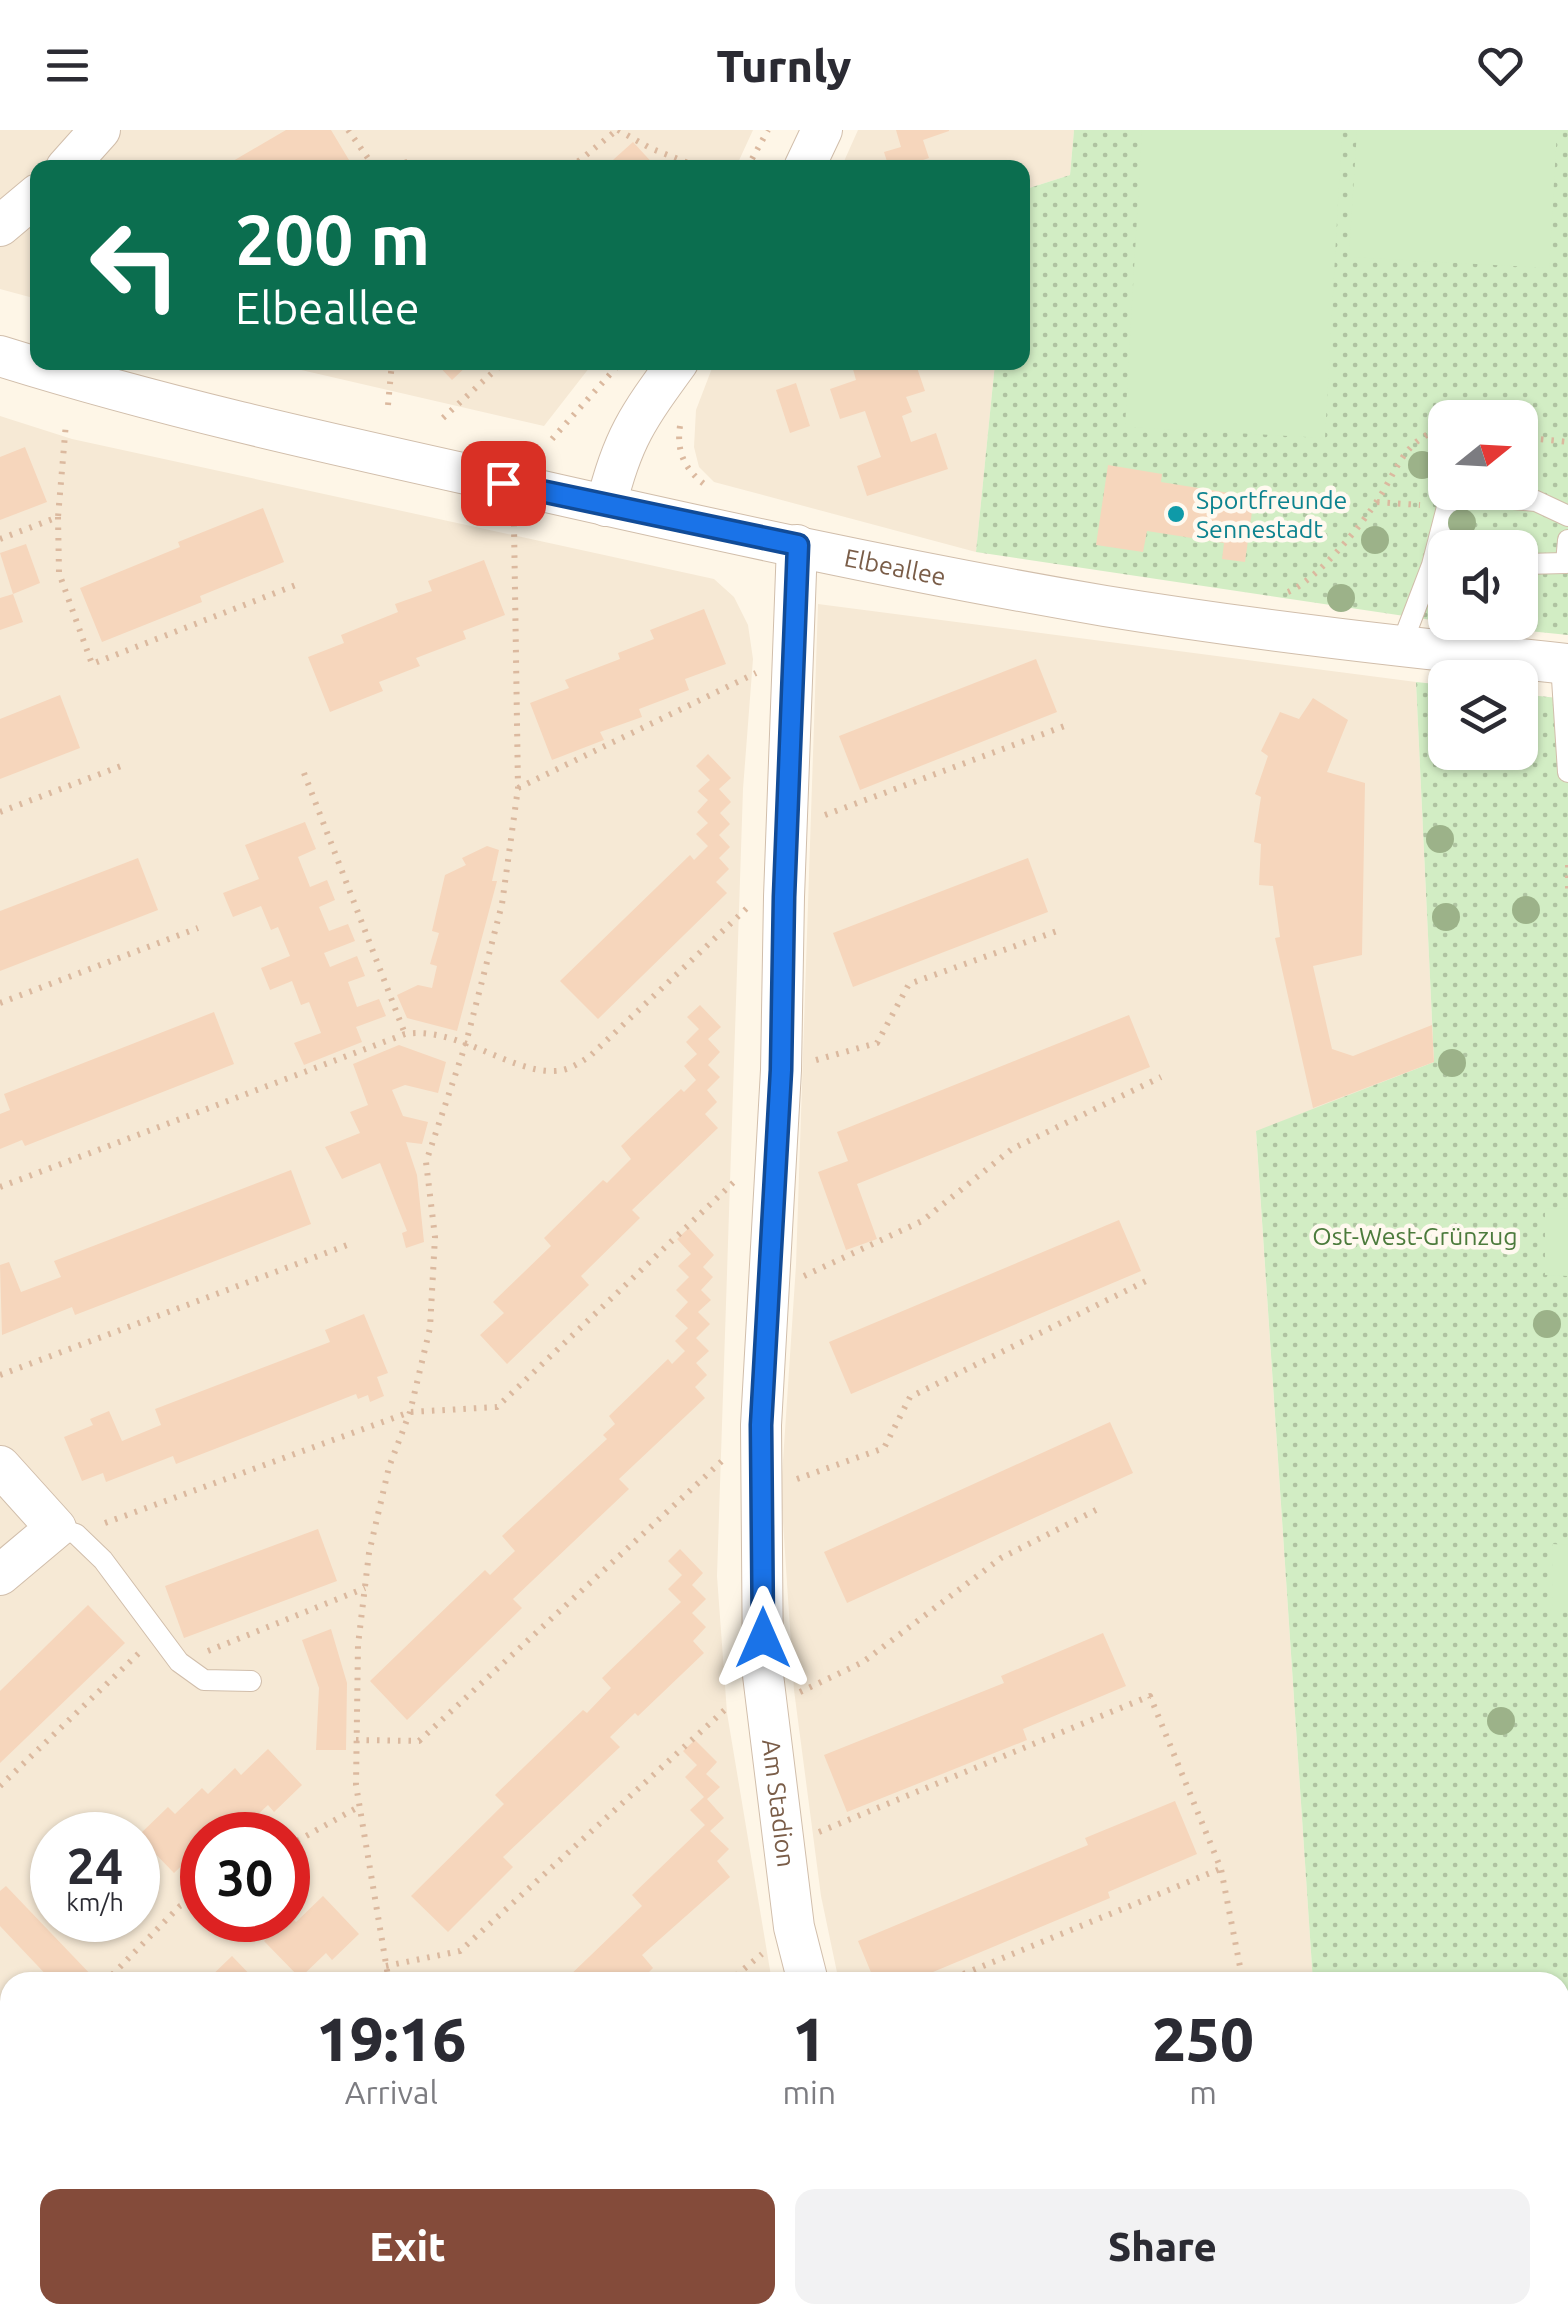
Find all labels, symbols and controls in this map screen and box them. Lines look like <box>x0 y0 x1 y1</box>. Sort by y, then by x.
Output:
icon: menu <box>40 38 95 93</box>
icon: heart <box>1473 38 1528 93</box>
text: Turnly <box>717 40 851 91</box>
icon: left <box>70 200 200 330</box>
text: 200 m <box>235 200 430 278</box>
text: Elbeallee <box>235 282 420 333</box>
north arrow <box>1428 400 1538 510</box>
map controls <box>1428 400 1538 770</box>
pin <box>461 441 546 526</box>
icon: arrive <box>476 456 531 511</box>
place label: Sportfreunde Sennestadt <box>1196 486 1347 543</box>
marker: Sportfreunde Sennestadt <box>1165 503 1187 525</box>
button: sound <box>1428 530 1538 640</box>
street label: Elbeallee <box>842 543 948 591</box>
button: layers <box>1428 660 1538 770</box>
park label: Ost-West-Grünzug <box>1312 1222 1518 1250</box>
position arrow <box>711 1586 815 1690</box>
street label: Am Stadion <box>757 1737 801 1869</box>
speed limit sign: 30 <box>180 1812 310 1942</box>
text: 24 <box>67 1837 123 1893</box>
text: km/h <box>66 1888 124 1916</box>
text: 19:16 <box>316 2005 466 2072</box>
text: 1 <box>792 2005 826 2072</box>
text: 250 <box>1152 2005 1254 2072</box>
text: Arrival <box>345 2074 438 2110</box>
text: min <box>782 2074 836 2110</box>
text: m <box>1189 2074 1217 2110</box>
button: Exit <box>40 2189 775 2304</box>
button: Share <box>795 2189 1530 2304</box>

